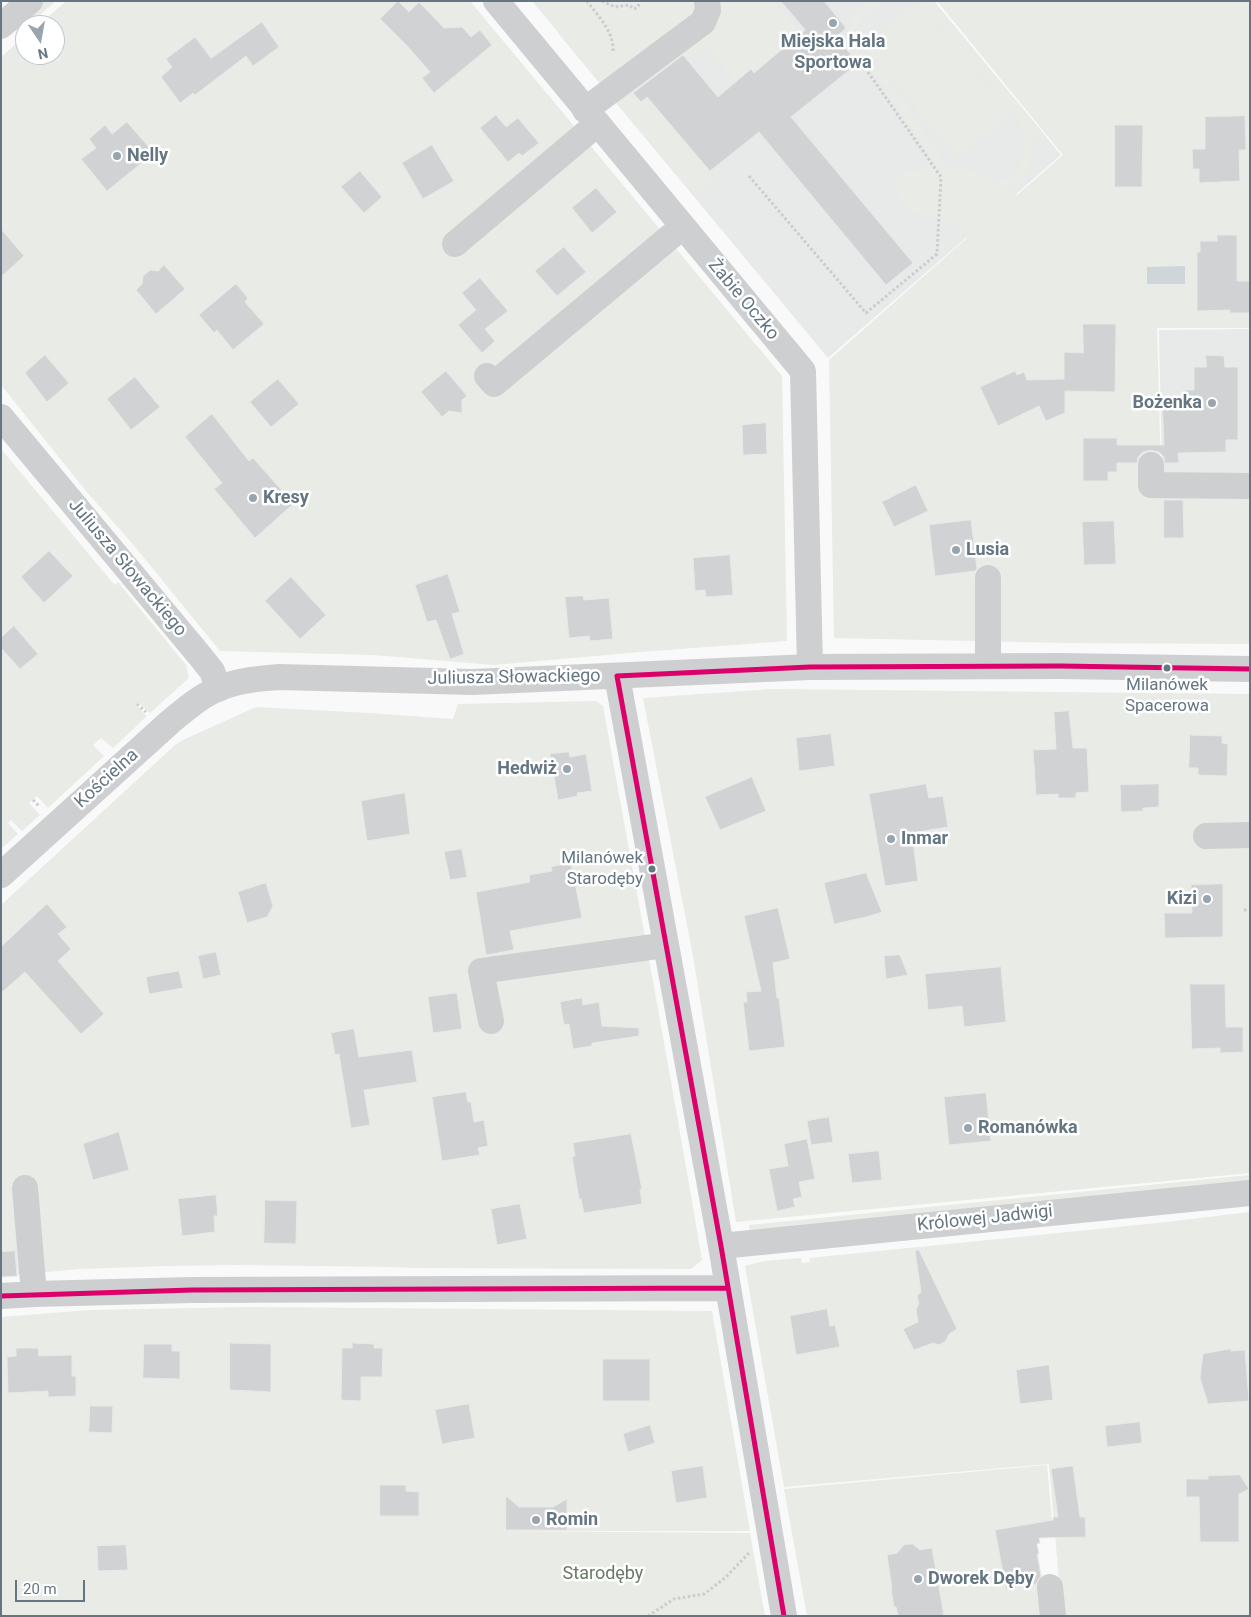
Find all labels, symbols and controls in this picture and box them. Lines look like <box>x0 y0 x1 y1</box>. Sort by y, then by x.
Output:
north arrow <box>15 15 65 65</box>
marker: Miejska Hala Sportowa <box>827 17 839 29</box>
place label: Miejska Hala Sportowa <box>781 31 885 74</box>
text: N <box>36 45 49 63</box>
place label: Nelly <box>127 145 168 167</box>
marker: Nelly <box>111 150 123 162</box>
street label: Żabie Oczko <box>703 255 783 345</box>
place label: Bożenka <box>1132 392 1202 414</box>
marker: Bożenka <box>1206 397 1218 409</box>
place label: Kresy <box>263 487 309 509</box>
marker: Kresy <box>247 492 259 504</box>
street label: Juliusza Słowackiego <box>63 495 191 641</box>
place label: Lusia <box>966 539 1009 561</box>
marker: Lusia <box>950 544 962 556</box>
marker: Milanówek Spacerowa <box>1162 663 1172 673</box>
street label: Juliusza Słowackiego <box>427 666 601 690</box>
place label: Milanówek Spacerowa <box>1125 676 1209 716</box>
street label: Kościelna <box>71 745 143 813</box>
place label: Hedwiż <box>497 758 557 780</box>
marker: Hedwiż <box>561 763 573 775</box>
place label: Inmar <box>901 828 948 850</box>
marker: Inmar <box>885 833 897 845</box>
place label: Milanówek Starodęby <box>561 849 643 889</box>
marker: Milanówek Starodęby <box>647 864 657 874</box>
place label: Kizi <box>1167 888 1197 910</box>
marker: Kizi <box>1201 893 1213 905</box>
place label: Romanówka <box>978 1117 1078 1139</box>
marker: Romanówka <box>962 1122 974 1134</box>
street label: Królowej Jadwigi <box>916 1201 1054 1237</box>
place label: Romin <box>546 1509 598 1531</box>
marker: Romin <box>530 1514 542 1526</box>
park label: Starodęby <box>563 1563 643 1585</box>
place label: Dworek Dęby <box>928 1568 1034 1590</box>
scale bar <box>18 1570 88 1602</box>
marker: Dworek Dęby <box>912 1573 924 1585</box>
text: 20 m <box>23 1580 57 1598</box>

